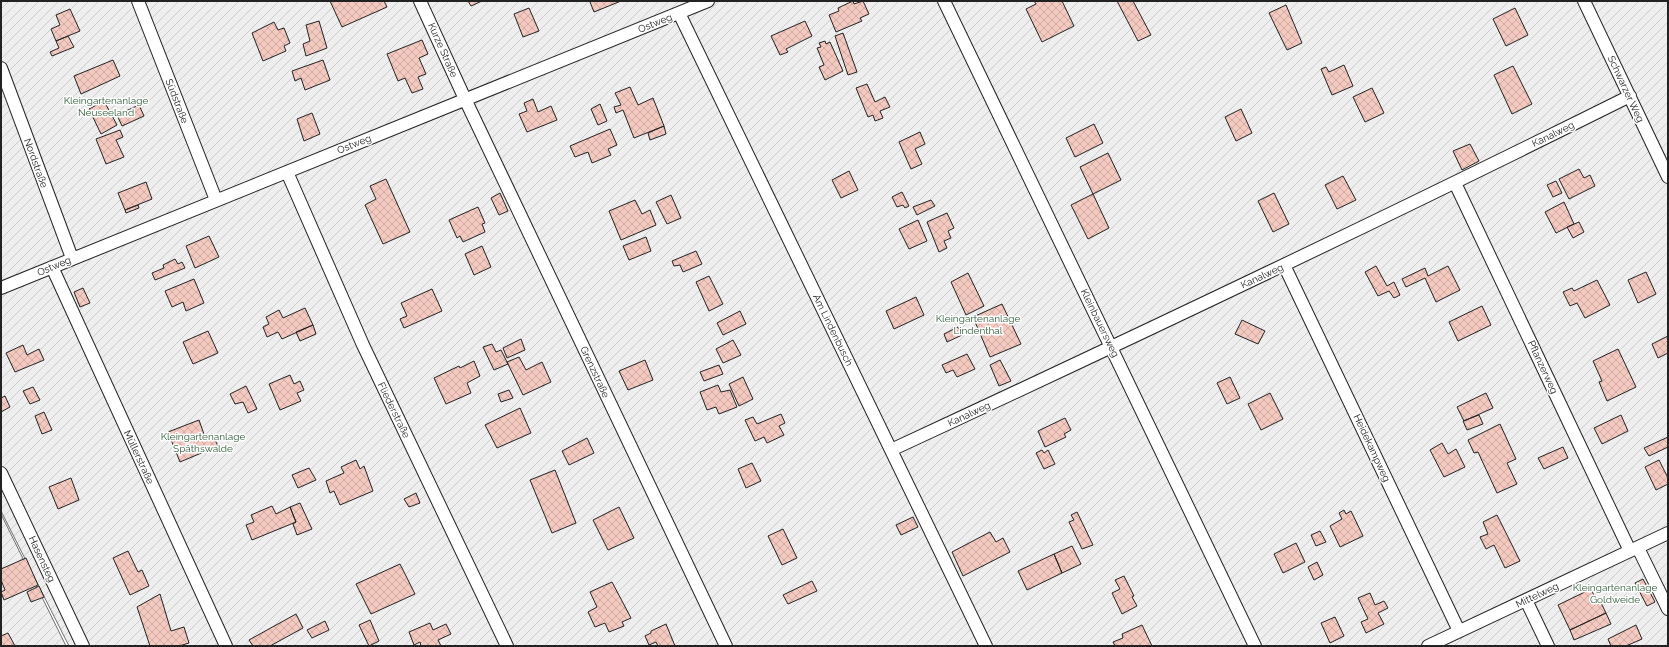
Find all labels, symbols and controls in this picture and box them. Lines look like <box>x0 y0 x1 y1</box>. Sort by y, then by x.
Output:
street label: Ostweg <box>636 11 674 35</box>
street label: Kurze Straße <box>426 21 460 79</box>
street label: Schwarzer Weg <box>1606 54 1646 124</box>
street label: Südstraße <box>163 77 191 125</box>
park label: Kleingartenanlage Neuseeland <box>64 95 148 118</box>
street label: Kanalweg <box>1530 119 1576 149</box>
street label: Ostweg <box>335 132 373 156</box>
street label: Nordstraße <box>22 137 50 189</box>
street label: Ostweg <box>35 254 73 278</box>
street label: Kanalweg <box>1239 261 1285 291</box>
street label: Kleinbauersweg <box>1079 287 1121 359</box>
street label: Am Lindenbusch <box>811 292 855 368</box>
park label: Kleingartenanlage Lindenthal <box>936 313 1020 336</box>
street label: Pflanzerweg <box>1526 339 1560 395</box>
street label: Grenzstraße <box>578 344 612 400</box>
street label: Fliederstraße <box>376 380 412 440</box>
street label: Kanalweg <box>946 399 992 429</box>
street label: Heidekampweg <box>1352 412 1392 484</box>
street label: Müllerstraße <box>122 428 156 486</box>
park label: Kleingartenanlage Späthswalde <box>161 431 245 454</box>
street label: Hasensteg <box>27 534 57 584</box>
street label: Mittelweg <box>1514 580 1560 610</box>
park label: Kleingartenanlage Goldweide <box>1573 582 1657 605</box>

